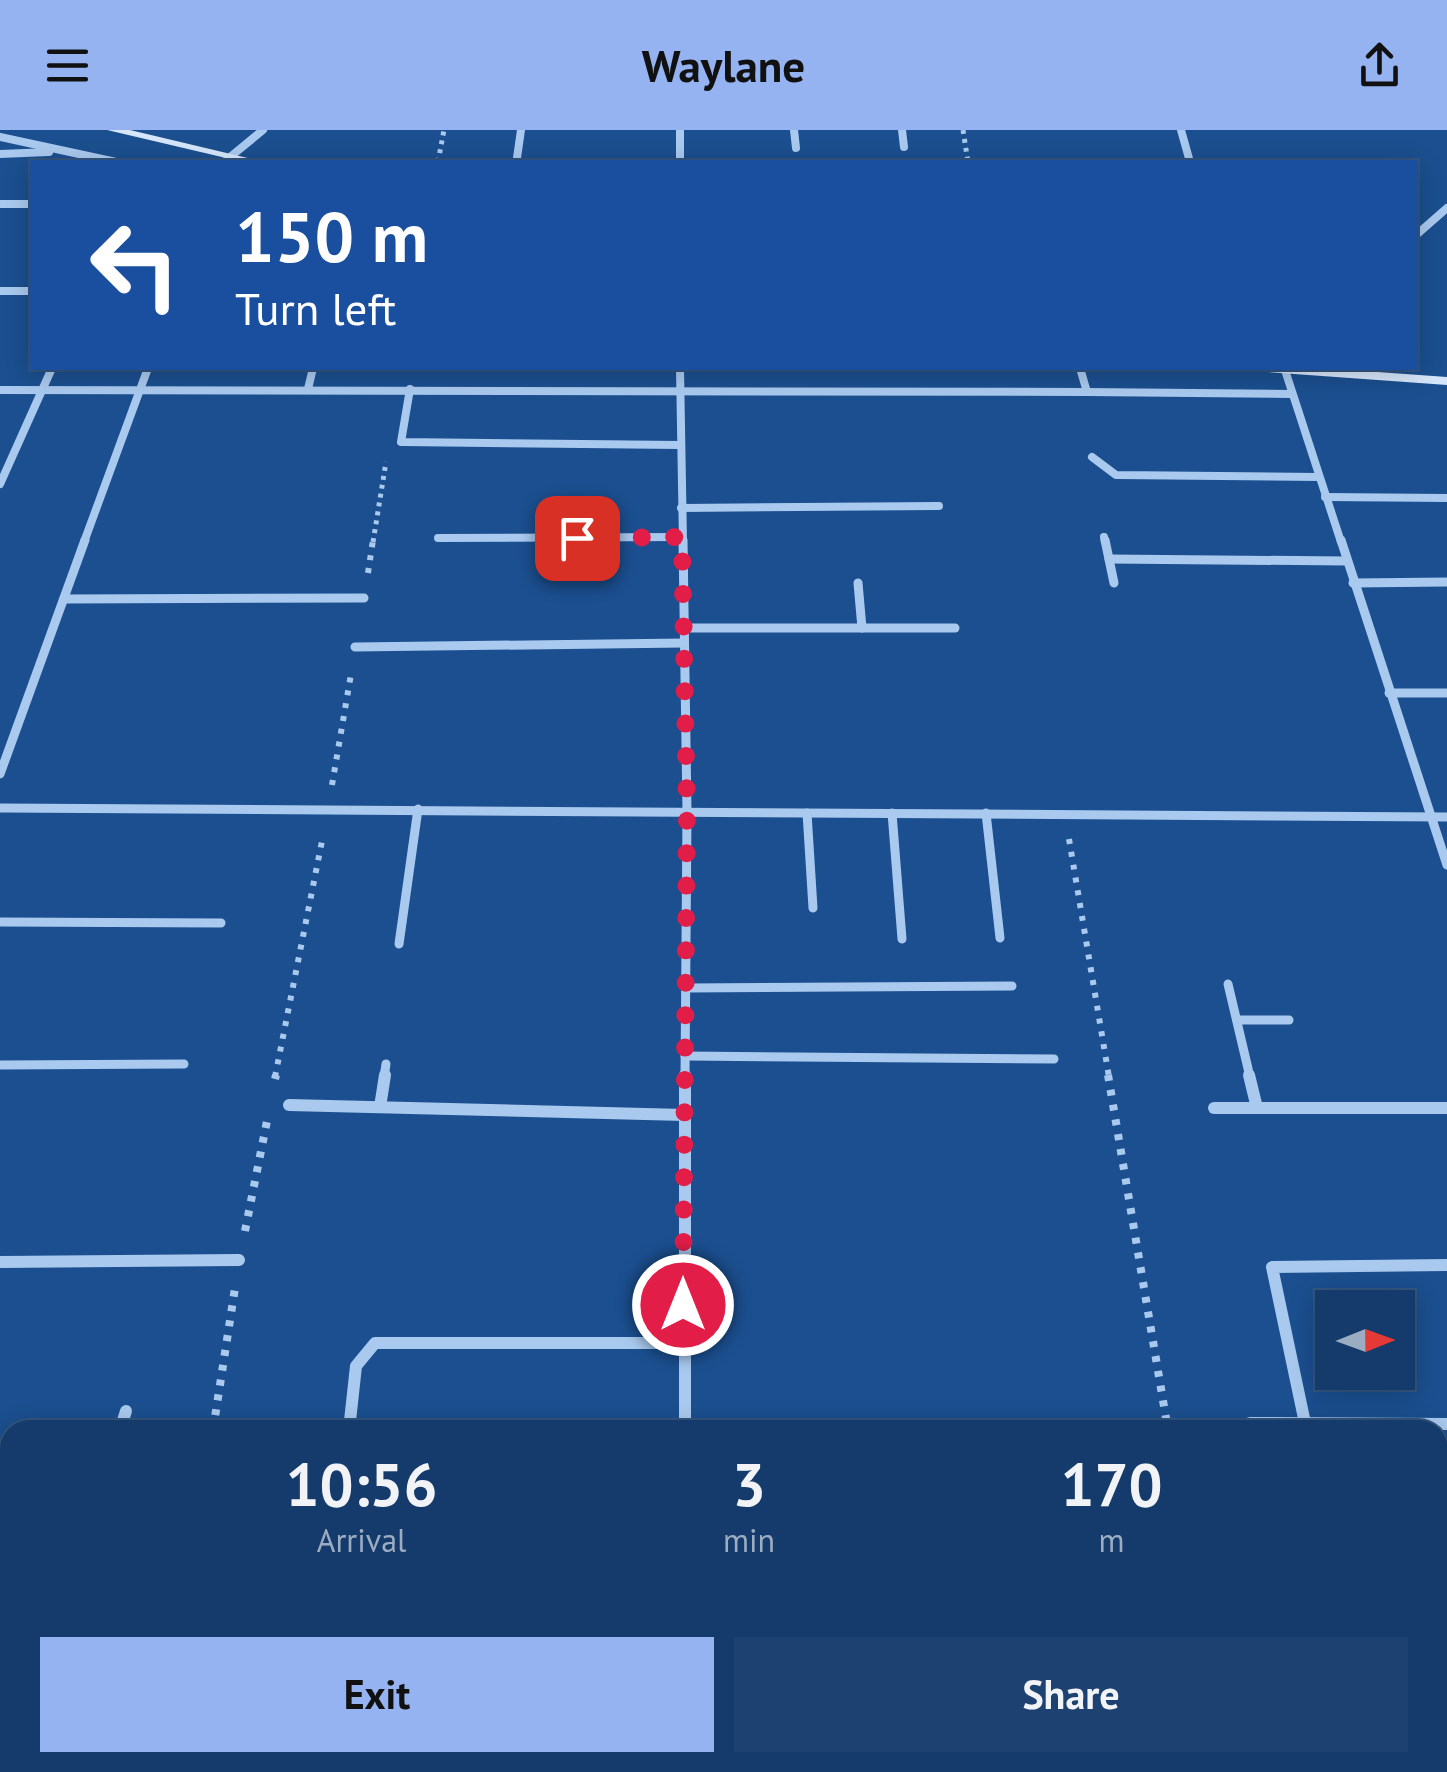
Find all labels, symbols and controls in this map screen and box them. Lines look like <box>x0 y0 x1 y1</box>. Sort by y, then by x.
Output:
text: Waylane <box>642 36 805 94</box>
icon: menu <box>40 38 95 93</box>
icon: share <box>1352 38 1407 93</box>
text: 150 m <box>235 191 428 281</box>
icon: left <box>70 200 200 330</box>
text: Turn left <box>235 279 396 337</box>
pin <box>535 496 620 581</box>
icon: arrive <box>550 511 605 566</box>
position arrow <box>631 1253 735 1357</box>
north arrow <box>1315 1290 1415 1390</box>
map controls <box>1315 1290 1415 1390</box>
text: 10:56 <box>285 1445 438 1523</box>
text: 3 <box>732 1445 766 1523</box>
text: 170 <box>1061 1445 1163 1523</box>
text: Arrival <box>317 1519 406 1561</box>
text: min <box>723 1519 775 1561</box>
text: m <box>1099 1519 1125 1561</box>
button: Exit <box>40 1637 714 1752</box>
button: Share <box>734 1637 1408 1752</box>

